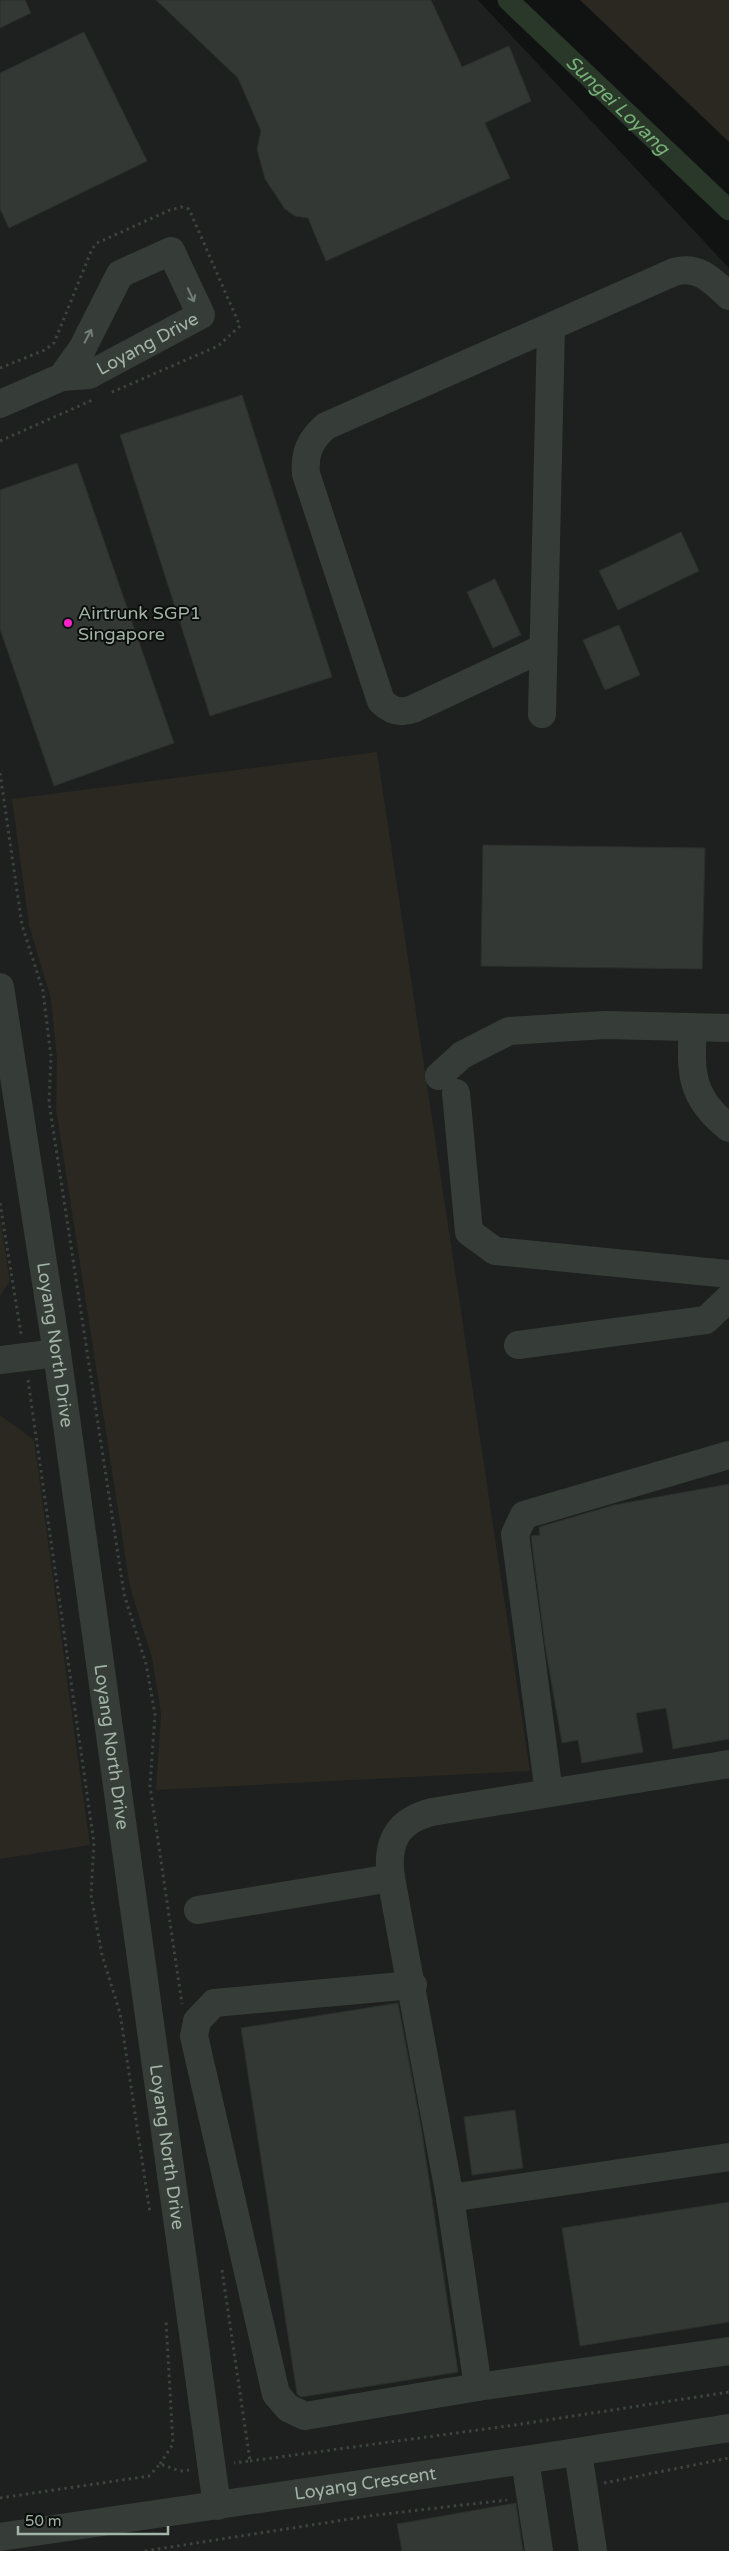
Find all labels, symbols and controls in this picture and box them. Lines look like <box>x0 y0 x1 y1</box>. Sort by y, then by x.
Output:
water label: Sungei Loyang <box>561 51 674 160</box>
one-way arrow <box>187 287 197 302</box>
street label: Loyang Drive <box>93 307 202 380</box>
one-way arrow <box>84 329 93 344</box>
place label: Airtrunk SGP1 Singapore <box>78 602 201 645</box>
marker: Airtrunk SGP1 Singapore <box>62 617 74 629</box>
street label: Loyang North Drive <box>32 1261 78 1429</box>
street label: Loyang North Drive <box>89 1663 134 1831</box>
street label: Loyang North Drive <box>145 2063 190 2231</box>
street label: Loyang Crescent <box>293 2462 438 2505</box>
scale bar <box>18 2504 168 2536</box>
text: 50 m <box>25 2512 62 2530</box>

